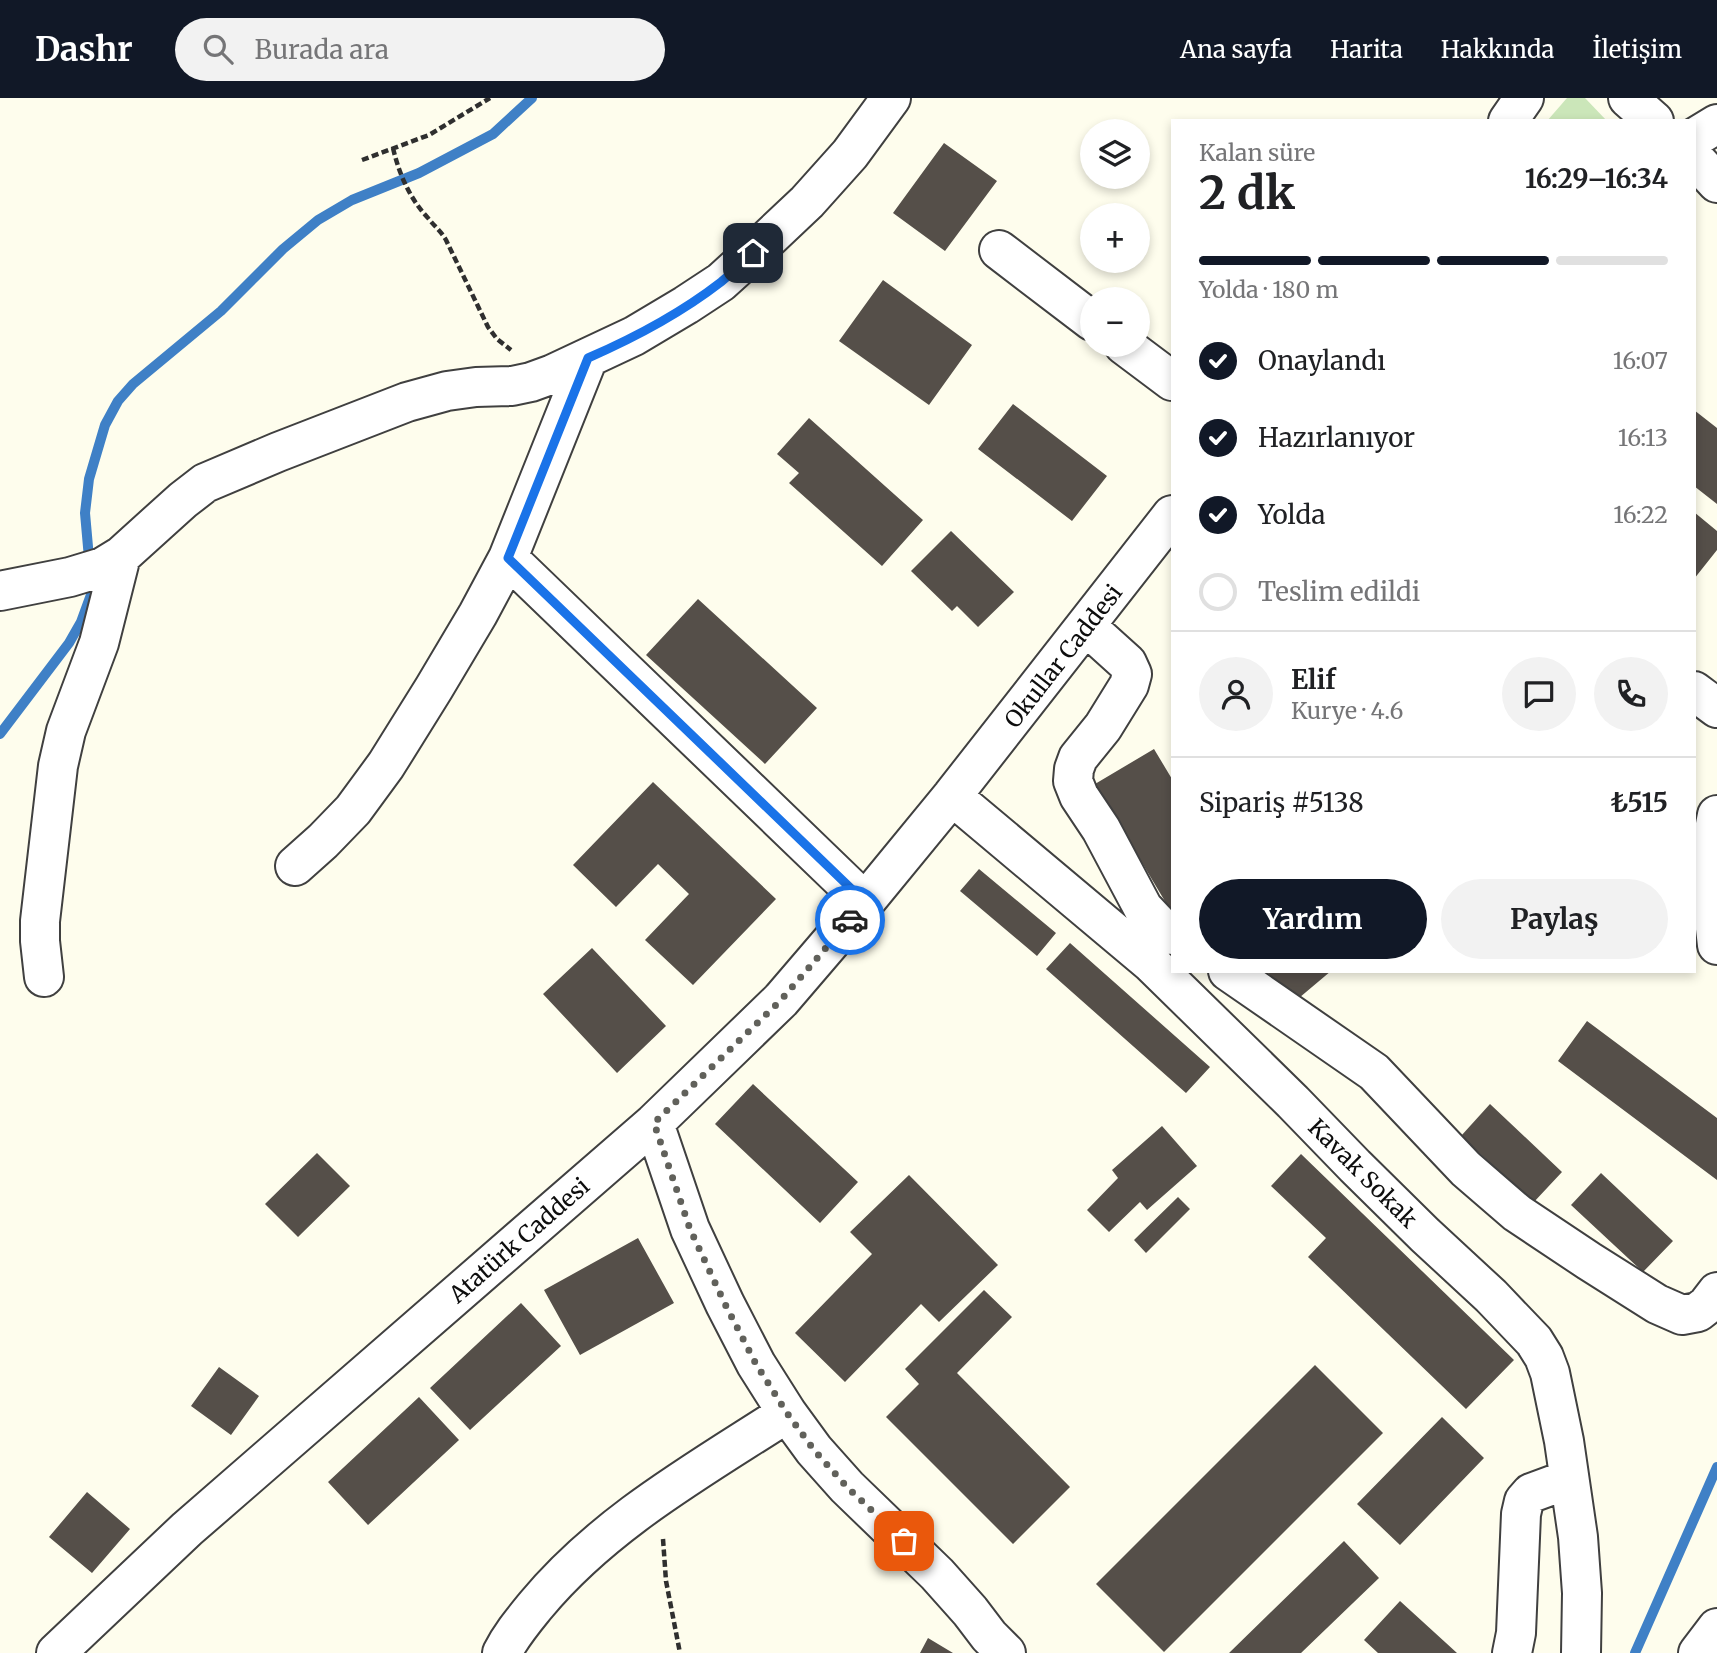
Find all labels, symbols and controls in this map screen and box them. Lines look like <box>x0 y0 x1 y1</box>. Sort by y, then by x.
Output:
search box <box>175 18 665 81</box>
text: Dashr <box>35 29 133 70</box>
icon: search <box>199 30 237 68</box>
text: Burada ara <box>255 33 389 66</box>
text: Ana sayfa <box>1180 34 1292 65</box>
text: Harita <box>1330 34 1403 65</box>
text: Hakkında <box>1441 34 1554 65</box>
text: İletişim <box>1592 34 1682 65</box>
map controls <box>1080 119 1150 357</box>
button: layers <box>1080 119 1150 189</box>
text: Kalan süre <box>1199 138 1315 167</box>
text: 16:29–16:34 <box>1525 162 1668 195</box>
text: 2 dk <box>1199 164 1295 222</box>
button: + <box>1080 203 1150 273</box>
pin <box>723 223 783 283</box>
icon: home <box>734 234 772 272</box>
text: Yolda · 180 m <box>1199 275 1339 304</box>
button: − <box>1080 287 1150 357</box>
icon: check <box>1199 342 1237 380</box>
text: Onaylandı <box>1258 344 1386 377</box>
text: 16:07 <box>1613 346 1668 375</box>
icon: check <box>1199 419 1237 457</box>
text: Hazırlanıyor <box>1258 421 1415 454</box>
text: 16:13 <box>1618 423 1668 452</box>
icon: check <box>1199 496 1237 534</box>
text: Yolda <box>1258 498 1325 531</box>
text: 16:22 <box>1613 500 1668 529</box>
text: Teslim edildi <box>1258 575 1420 608</box>
street label: Okullar Caddesi <box>998 578 1128 734</box>
button: person <box>1199 657 1273 731</box>
button: chat <box>1502 657 1576 731</box>
button: phone <box>1594 657 1668 731</box>
text: Elif <box>1291 663 1336 696</box>
text: Kurye · 4.6 <box>1291 696 1403 725</box>
text: Sipariş #5138 <box>1199 786 1364 819</box>
text: ₺515 <box>1610 786 1668 819</box>
button: Yardım <box>1199 879 1427 959</box>
button: Paylaş <box>1441 879 1668 959</box>
courier <box>815 885 885 955</box>
icon: car <box>831 901 869 939</box>
street label: Kavak Sokak <box>1302 1112 1424 1234</box>
street label: Atatürk Caddesi <box>442 1171 595 1310</box>
pin <box>874 1511 934 1571</box>
icon: bag <box>885 1522 923 1560</box>

